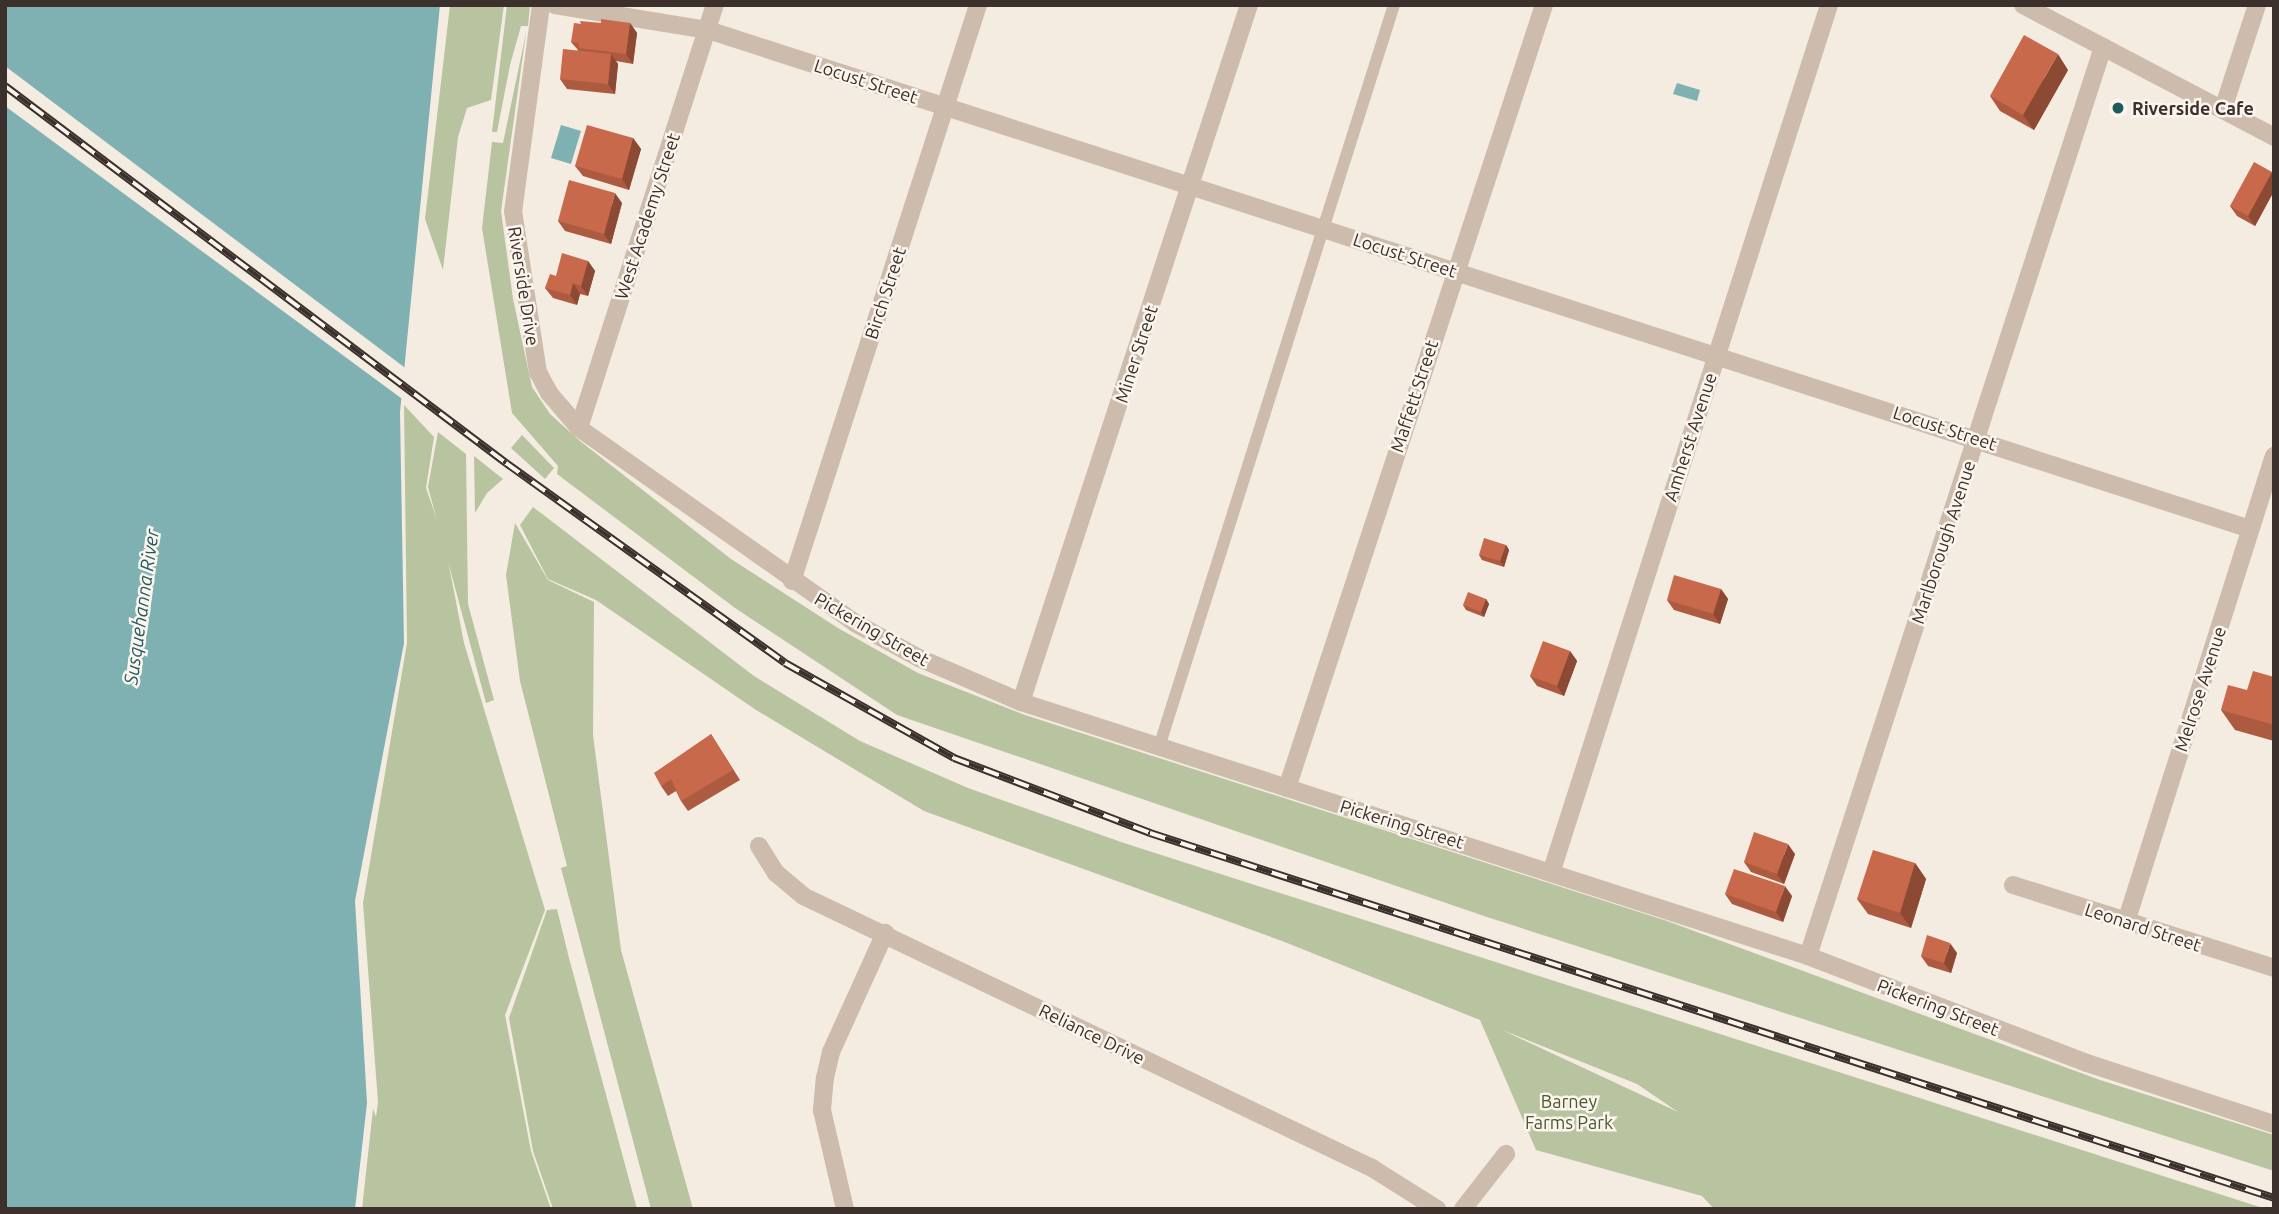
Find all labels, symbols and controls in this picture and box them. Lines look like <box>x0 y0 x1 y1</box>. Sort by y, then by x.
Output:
street label: Locust Street <box>811 54 921 108</box>
place label: Riverside Cafe <box>2132 97 2254 119</box>
marker: Riverside Cafe <box>2110 100 2126 116</box>
street label: West Academy Street <box>610 130 684 302</box>
street label: Riverside Drive <box>504 225 544 347</box>
street label: Locust Street <box>1350 228 1460 282</box>
street label: Birch Street <box>860 244 910 342</box>
street label: Miner Street <box>1110 302 1162 406</box>
street label: Maffett Street <box>1386 337 1442 455</box>
street label: Amherst Avenue <box>1659 370 1721 504</box>
street label: Locust Street <box>1890 401 2000 455</box>
street label: Marlborough Avenue <box>1906 458 1980 626</box>
water label: Susquehanna River <box>120 528 164 686</box>
street label: Pickering Street <box>811 588 933 670</box>
street label: Melrose Avenue <box>2170 624 2230 754</box>
street label: Pickering Street <box>1337 795 1467 853</box>
street label: Leonard Street <box>2082 898 2204 956</box>
street label: Pickering Street <box>1874 974 2002 1040</box>
street label: Reliance Drive <box>1036 999 1148 1069</box>
park label: Barney Farms Park <box>1525 1091 1613 1134</box>

